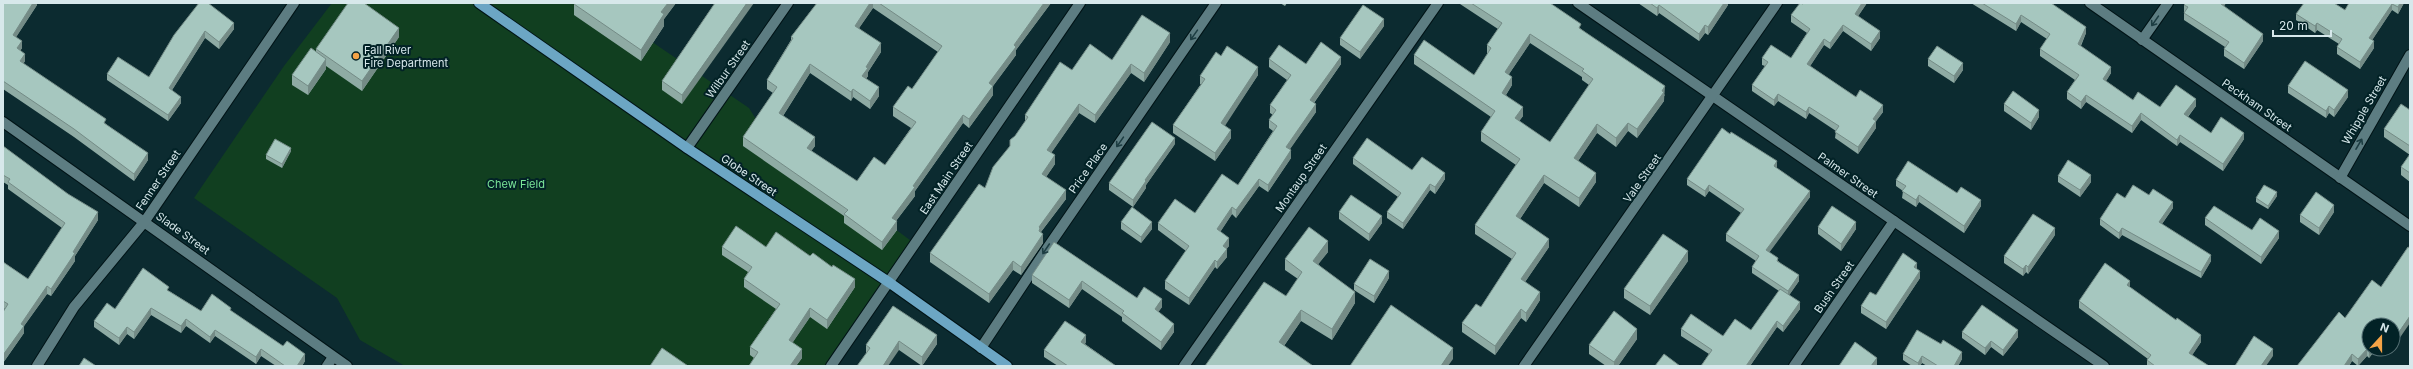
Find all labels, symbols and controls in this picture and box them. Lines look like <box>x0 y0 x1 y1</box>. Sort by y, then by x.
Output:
scale bar <box>2273 12 2331 38</box>
one-way arrow <box>2151 16 2159 27</box>
text: 20 m <box>2279 18 2308 33</box>
one-way arrow <box>1190 29 1198 40</box>
street label: Wilbur Street <box>703 37 753 101</box>
place label: Fall River Fire Department <box>364 43 448 70</box>
marker: Fall River Fire Department <box>351 51 361 61</box>
street label: Whipple Street <box>2339 73 2389 147</box>
street label: Peckham Street <box>2219 76 2295 135</box>
one-way arrow <box>1116 136 1124 147</box>
one-way arrow <box>2356 138 2364 150</box>
street label: East Main Street <box>917 139 976 217</box>
street label: Price Place <box>1066 140 1110 196</box>
street label: Montaup Street <box>1272 141 1330 215</box>
street label: Fenner Street <box>133 147 184 213</box>
street label: Palmer Street <box>1815 149 1881 201</box>
street label: Globe Street <box>718 151 780 199</box>
street label: Vale Street <box>1620 151 1664 205</box>
park label: Chew Field <box>487 177 545 191</box>
street label: Slade Street <box>153 209 213 257</box>
one-way arrow <box>1042 243 1050 254</box>
street label: Bush Street <box>1811 258 1857 316</box>
north arrow <box>2361 317 2401 357</box>
text: N <box>2378 320 2391 336</box>

